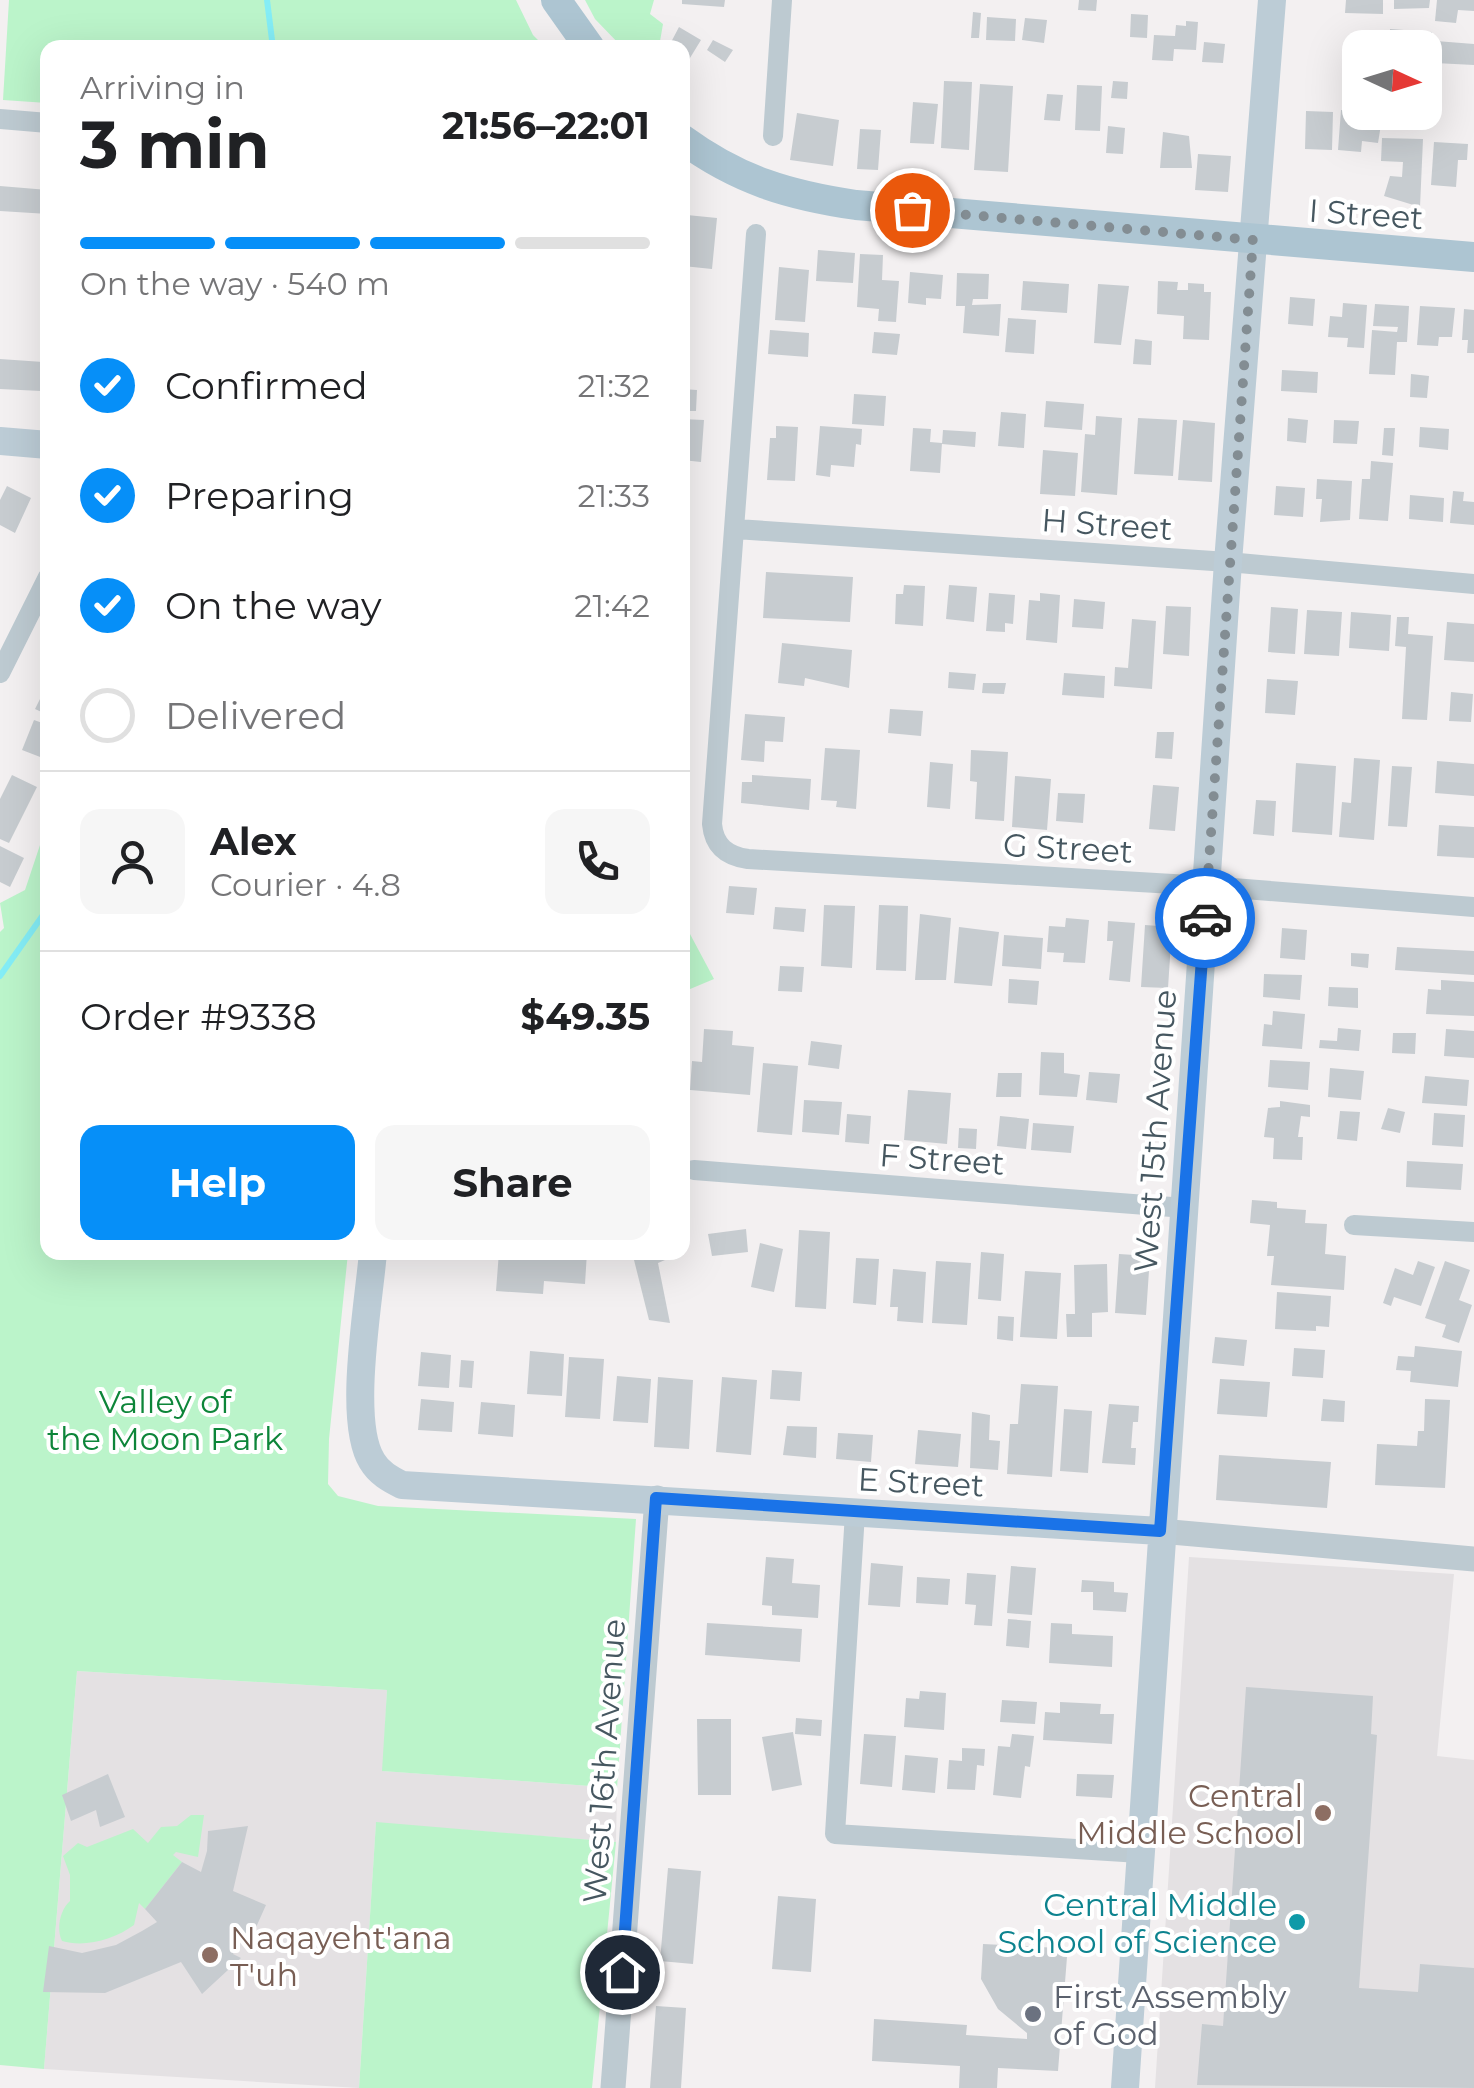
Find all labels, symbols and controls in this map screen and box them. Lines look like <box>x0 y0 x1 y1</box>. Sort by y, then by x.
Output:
north arrow <box>1342 30 1442 130</box>
map controls <box>1342 30 1442 130</box>
text: Arriving in <box>80 68 245 107</box>
text: 21:56–22:01 <box>442 102 650 149</box>
text: 3 min <box>80 105 270 184</box>
pin <box>870 168 955 253</box>
icon: bag <box>885 183 940 238</box>
street label: I Street <box>1307 191 1425 237</box>
text: On the way · 540 m <box>80 264 390 303</box>
icon: check <box>80 358 135 413</box>
text: Confirmed <box>165 362 368 409</box>
text: 21:32 <box>577 366 650 405</box>
icon: check <box>80 468 135 523</box>
text: Preparing <box>165 472 354 519</box>
text: 21:33 <box>578 476 650 515</box>
street label: H Street <box>1040 500 1174 548</box>
icon: check <box>80 578 135 633</box>
text: On the way <box>165 582 382 629</box>
text: 21:42 <box>574 586 650 625</box>
text: Delivered <box>165 692 346 739</box>
button: person <box>80 809 185 914</box>
button: phone <box>545 809 650 914</box>
text: Alex <box>210 818 297 865</box>
street label: G Street <box>1002 825 1134 871</box>
text: Courier · 4.8 <box>210 865 401 904</box>
courier <box>1155 868 1255 968</box>
icon: car <box>1178 891 1233 946</box>
street label: West 15th Avenue <box>1126 988 1184 1274</box>
text: Order #9338 <box>80 993 317 1040</box>
text: $49.35 <box>521 993 650 1040</box>
button: Help <box>80 1125 355 1240</box>
button: Share <box>375 1125 650 1240</box>
street label: F Street <box>878 1135 1006 1183</box>
park label: Valley of the Moon Park <box>47 1382 283 1458</box>
street label: E Street <box>857 1459 985 1505</box>
street label: West 16th Avenue <box>575 1618 633 1904</box>
place label: Central Middle School <box>1076 1776 1303 1852</box>
marker: Central Middle School <box>1312 1802 1334 1824</box>
place label: Central Middle School of Science <box>997 1885 1277 1961</box>
marker: Central Middle School of Science <box>1286 1911 1308 1933</box>
place label: Naqayeht'ana T'uh <box>230 1918 452 1994</box>
pin <box>580 1930 665 2015</box>
marker: Naqayeht'ana T'uh <box>199 1944 221 1966</box>
icon: home <box>595 1945 650 2000</box>
place label: First Assembly of God <box>1053 1977 1287 2053</box>
marker: First Assembly of God <box>1022 2003 1044 2025</box>

